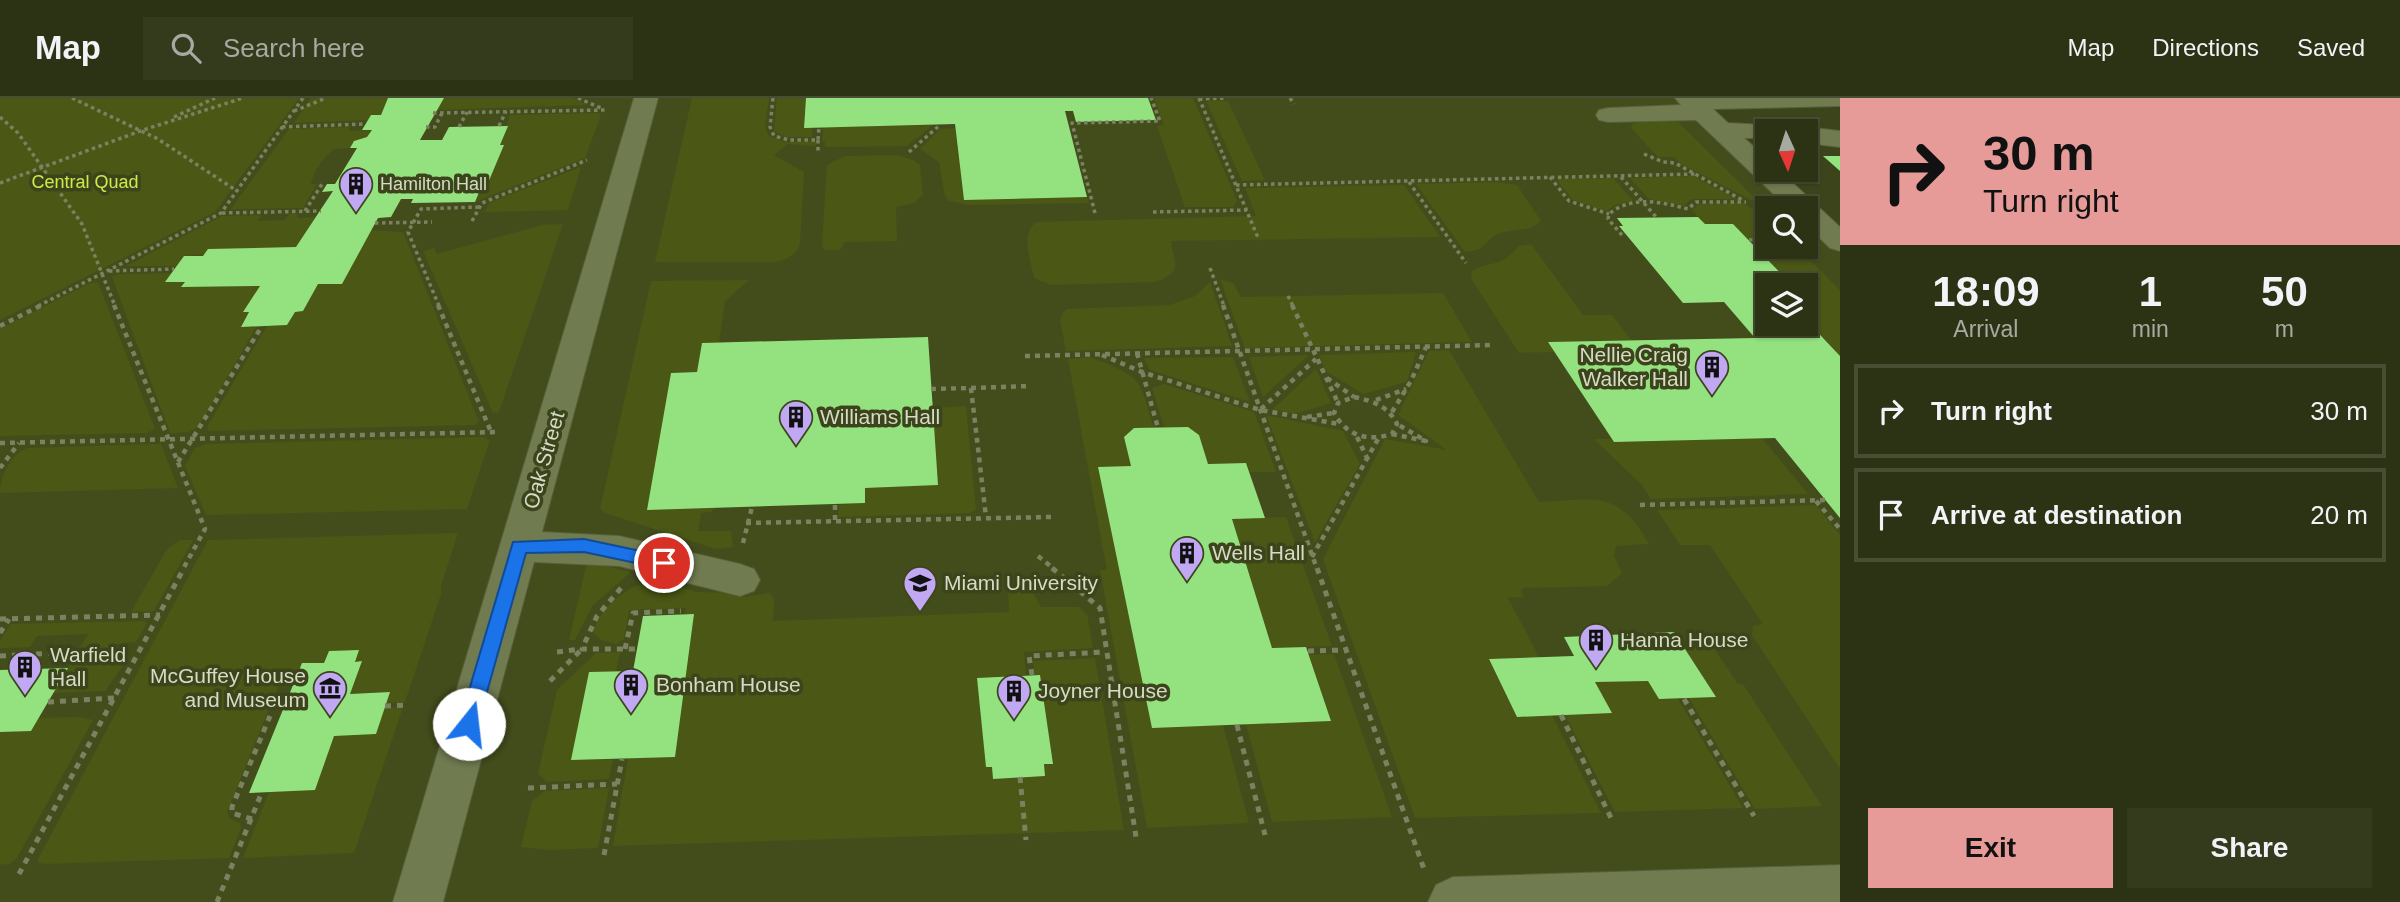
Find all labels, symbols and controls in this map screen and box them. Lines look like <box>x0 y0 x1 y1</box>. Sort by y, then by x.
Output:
search box <box>143 17 633 80</box>
text: Map <box>35 29 101 66</box>
icon: search <box>167 29 205 67</box>
text: Search here <box>223 33 365 63</box>
text: Map <box>2068 34 2114 61</box>
text: Directions <box>2152 34 2259 61</box>
text: Saved <box>2297 34 2365 61</box>
north arrow <box>1755 119 1818 182</box>
map controls <box>1755 119 1818 336</box>
icon: right <box>1868 126 1959 217</box>
text: 30 m <box>1983 126 2095 180</box>
building icon: Hamilton Hall <box>337 165 375 214</box>
park label: Central Quad <box>31 172 139 192</box>
place label: Hamilton Hall <box>380 174 487 194</box>
text: Turn right <box>1983 183 2119 219</box>
button: search <box>1755 196 1818 259</box>
text: 18:09 <box>1932 268 2040 315</box>
text: 1 <box>2139 268 2162 315</box>
text: 50 <box>2261 268 2308 315</box>
button: layers <box>1755 273 1818 336</box>
text: Arrival <box>1953 316 2018 342</box>
text: min <box>2132 316 2169 342</box>
text: m <box>2275 316 2294 342</box>
place label: Nellie Craig Walker Hall <box>1579 343 1688 390</box>
building icon: Nellie Craig Walker Hall <box>1693 348 1731 397</box>
icon: right <box>1872 392 1910 430</box>
text: Turn right <box>1931 396 2052 426</box>
text: 30 m <box>2310 396 2368 426</box>
building icon: Williams Hall <box>777 398 815 447</box>
place label: Williams Hall <box>820 405 940 428</box>
street label: Oak Street <box>519 408 568 511</box>
icon: arrive <box>1872 496 1910 534</box>
text: Arrive at destination <box>1931 500 2182 530</box>
text: 20 m <box>2310 500 2368 530</box>
pin <box>634 533 694 593</box>
building icon: Wells Hall <box>1168 534 1206 583</box>
place label: Wells Hall <box>1212 541 1305 564</box>
icon: arrive <box>645 544 683 582</box>
school or university icon: Miami University <box>901 564 939 613</box>
place label: Miami University <box>944 571 1099 594</box>
building icon: Hanna House <box>1577 621 1615 670</box>
place label: Hanna House <box>1620 628 1748 651</box>
place label: Warfield Hall <box>50 643 126 690</box>
building icon: Warfield Hall <box>6 648 44 697</box>
place label: McGuffey House and Museum <box>150 664 306 711</box>
building icon: Bonham House <box>612 666 650 715</box>
museum icon: McGuffey House and Museum <box>311 669 349 718</box>
building icon: Joyner House <box>995 672 1033 721</box>
place label: Bonham House <box>656 673 801 696</box>
place label: Joyner House <box>1038 679 1168 702</box>
position arrow <box>432 687 506 761</box>
button: Exit <box>1868 808 2113 888</box>
button: Share <box>2127 808 2372 888</box>

